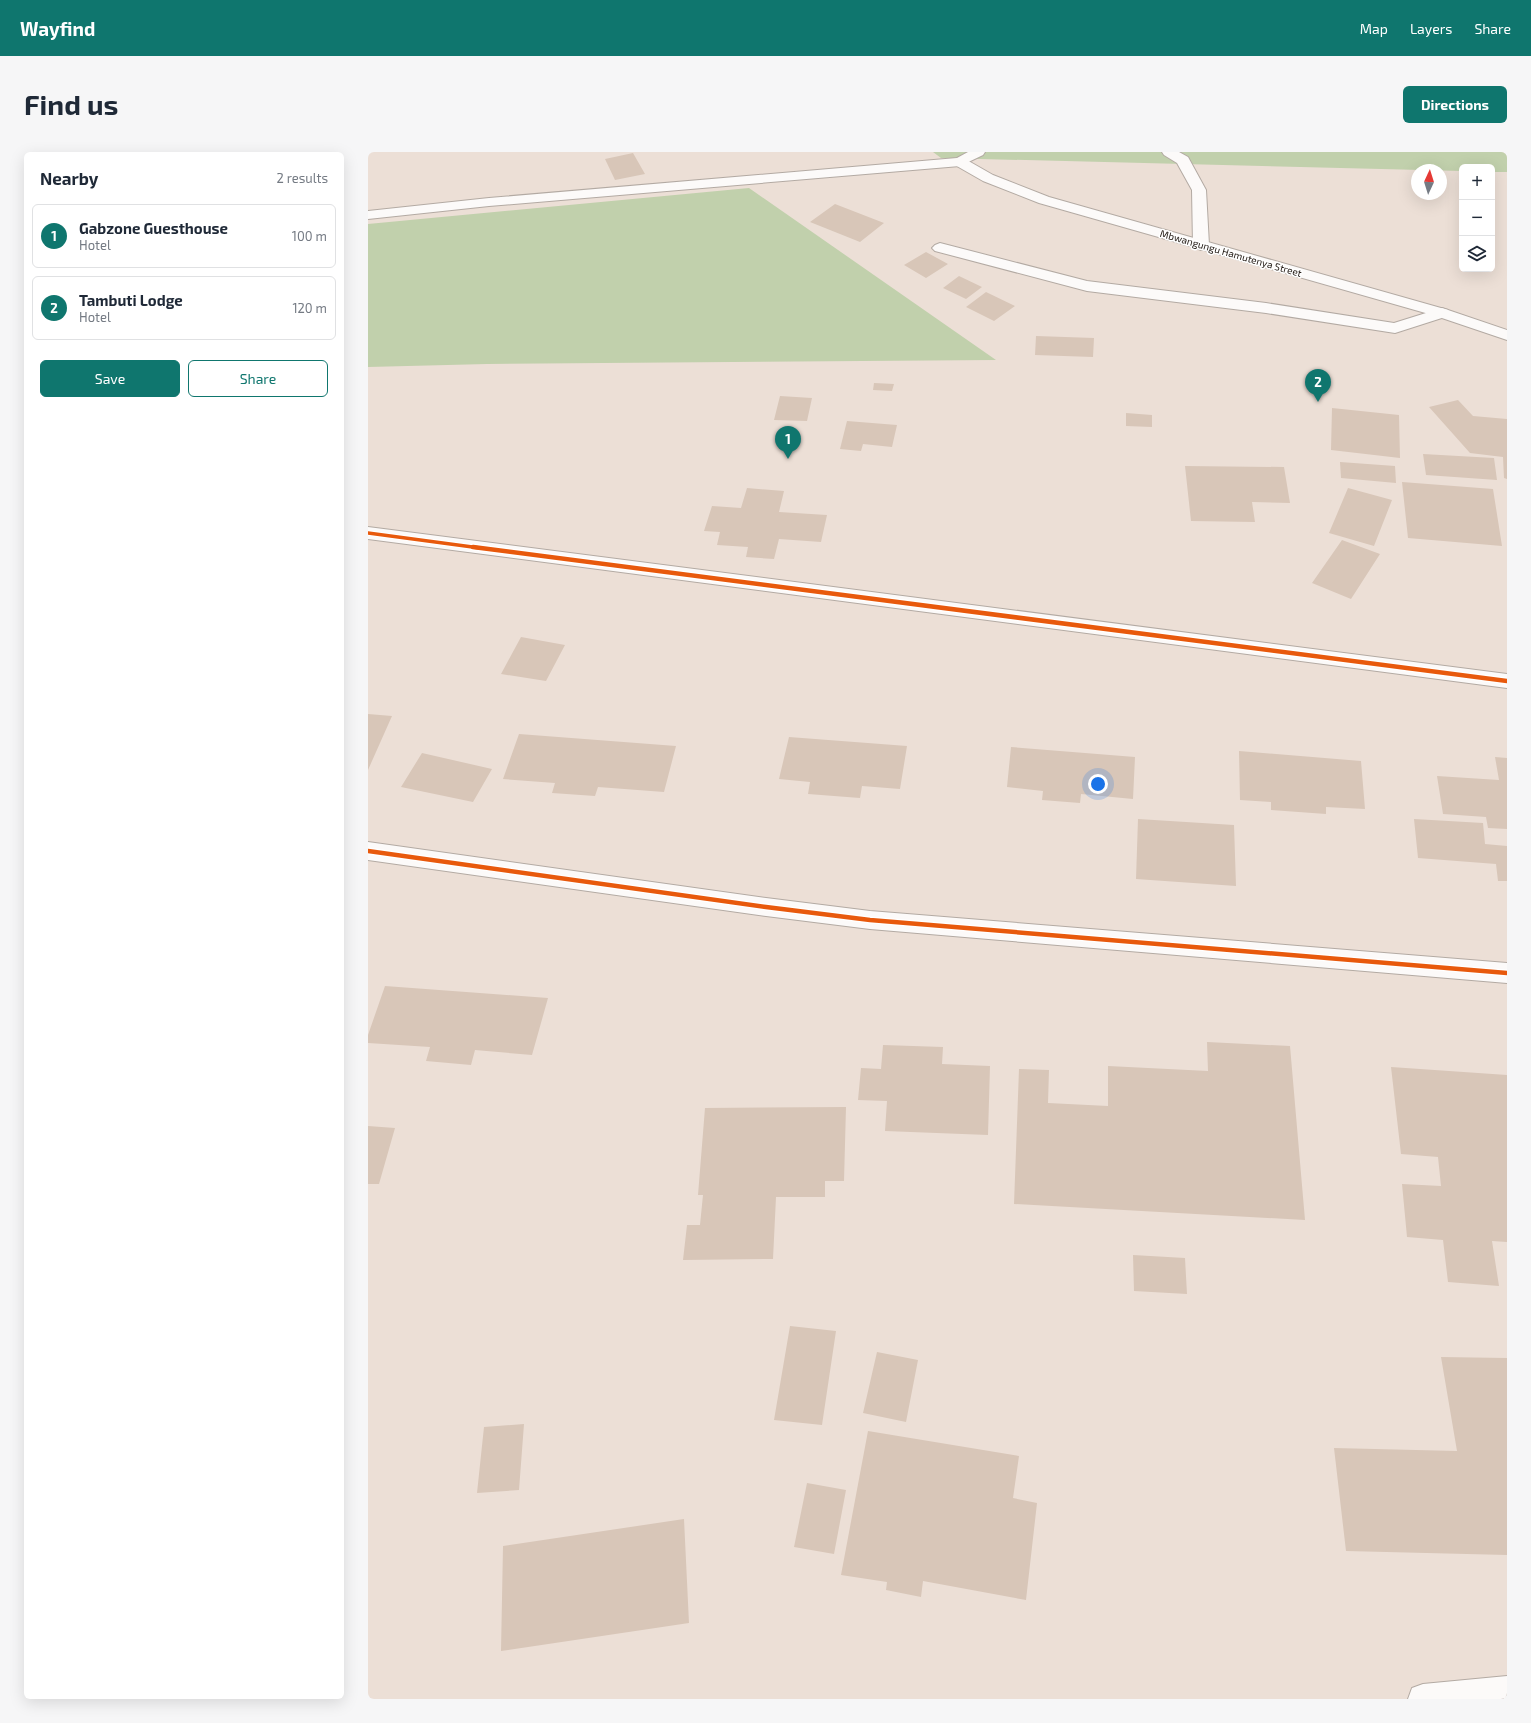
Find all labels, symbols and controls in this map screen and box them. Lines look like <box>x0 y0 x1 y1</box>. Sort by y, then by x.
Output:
text: Wayfind <box>20 17 95 40</box>
text: Map <box>1360 20 1388 37</box>
text: Layers <box>1410 20 1452 37</box>
text: Share <box>1474 20 1511 37</box>
button: Directions <box>1403 86 1507 123</box>
text: Find us <box>24 87 118 121</box>
north arrow <box>1411 164 1447 200</box>
map controls <box>1459 164 1495 272</box>
button: + <box>1459 164 1495 200</box>
text: Nearby <box>40 168 98 188</box>
text: 2 results <box>276 170 328 186</box>
button: − <box>1459 200 1495 236</box>
text: Gabzone Guesthouse <box>79 219 228 237</box>
street label: Mbwangungu Hamutenya Street <box>1159 227 1303 279</box>
text: 1 <box>51 228 57 244</box>
text: 100 m <box>292 228 327 244</box>
button: layers <box>1459 236 1495 272</box>
text: Hotel <box>79 237 111 253</box>
text: Tambuti Lodge <box>79 291 183 309</box>
text: 2 <box>50 300 58 316</box>
text: 120 m <box>292 300 327 316</box>
text: Hotel <box>79 309 111 325</box>
button: Save <box>40 360 180 397</box>
button: Share <box>188 360 328 397</box>
pin: 2 <box>1305 369 1331 402</box>
pin: 1 <box>775 426 801 459</box>
your location <box>1088 774 1108 794</box>

